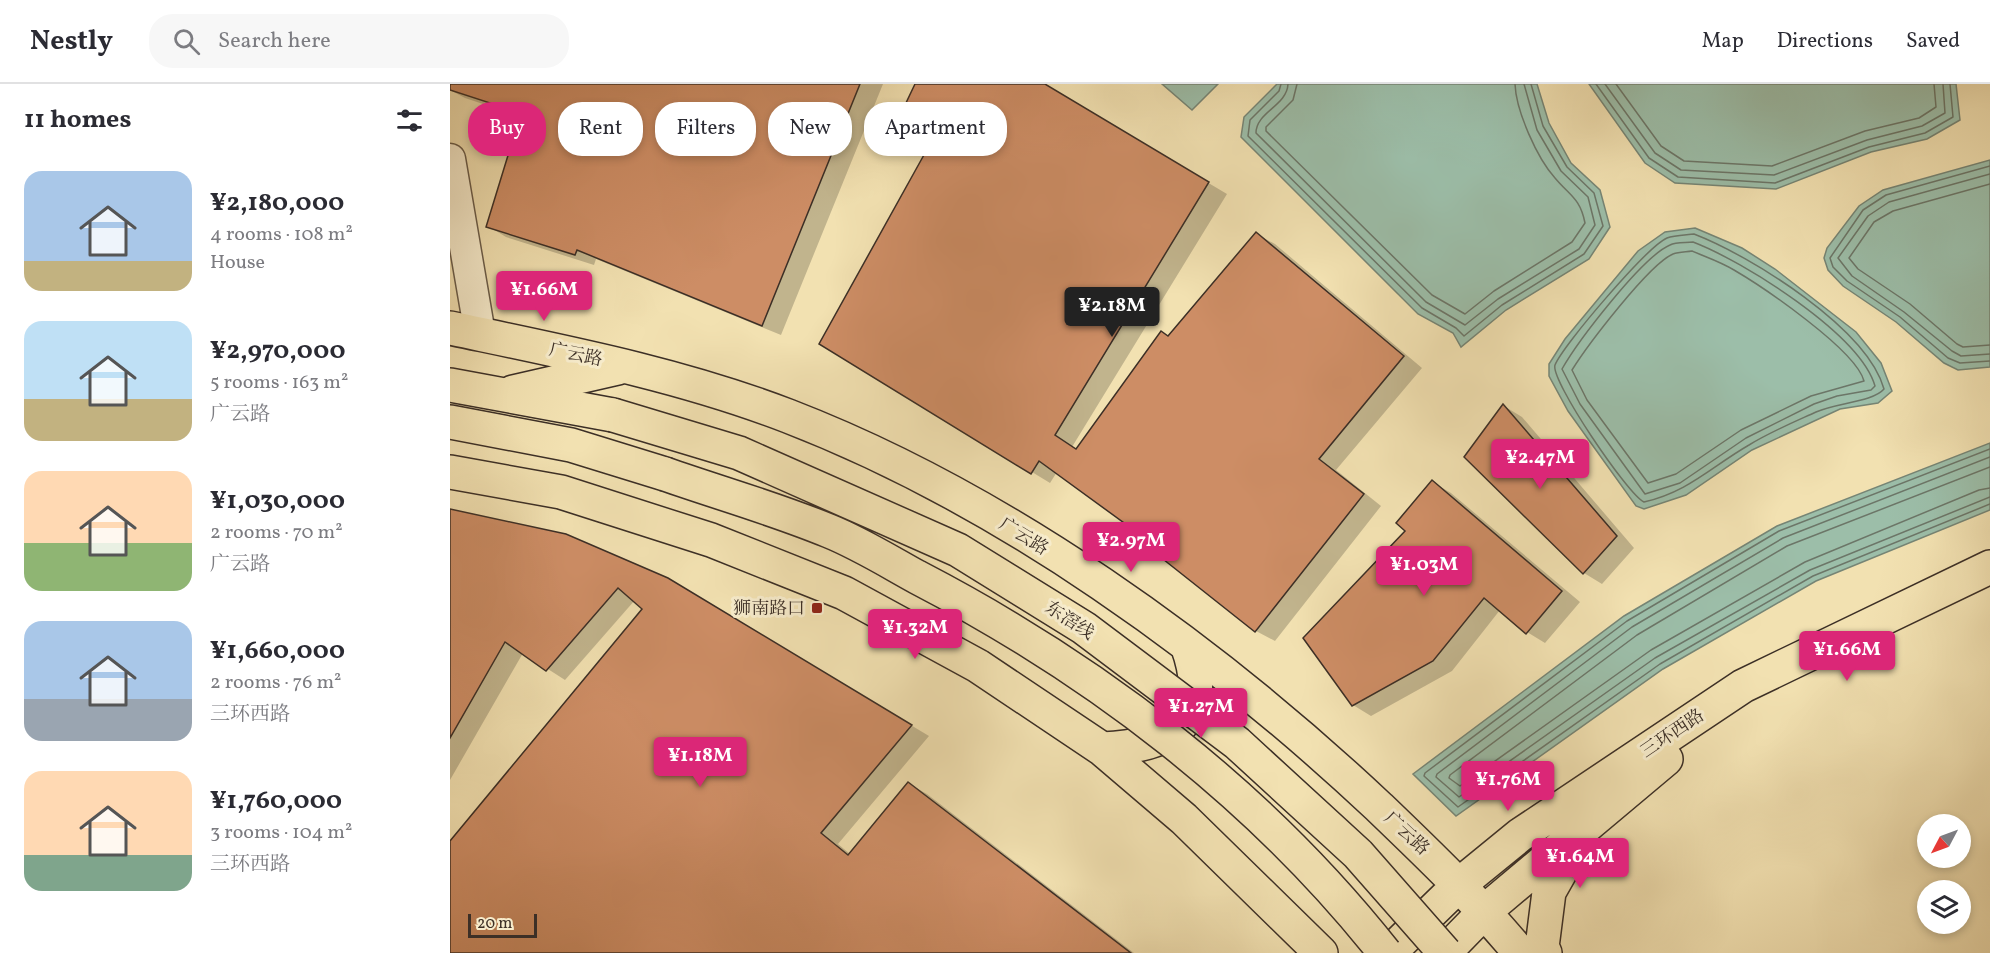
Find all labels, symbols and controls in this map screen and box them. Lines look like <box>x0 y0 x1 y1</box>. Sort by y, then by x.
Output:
search box <box>149 14 569 68</box>
text: Nestly <box>30 22 113 61</box>
icon: search <box>170 25 203 58</box>
text: Search here <box>218 26 331 57</box>
text: Map <box>1702 27 1744 56</box>
text: Directions <box>1777 27 1873 56</box>
text: Saved <box>1906 27 1960 56</box>
text: 11 homes <box>24 102 131 138</box>
chip: Buy <box>468 102 546 156</box>
chip: Rent <box>558 102 643 156</box>
chip: Filters <box>655 102 756 156</box>
chip: New <box>768 102 852 156</box>
chip: Apartment <box>864 102 1007 156</box>
icon: filters <box>393 104 426 137</box>
text: ¥2,180,000 <box>210 185 344 221</box>
icon: home <box>72 195 144 267</box>
text: 4 rooms · 108 m² <box>210 221 353 249</box>
text: House <box>210 249 265 277</box>
pin: ¥1.66M <box>495 271 593 322</box>
text: ¥1.66M <box>510 276 578 304</box>
pin: ¥2.18M <box>1063 287 1161 338</box>
text: ¥2.18M <box>1079 292 1145 320</box>
text: ¥2,970,000 <box>210 333 345 369</box>
street label: 广云路 <box>547 338 605 373</box>
icon: home <box>72 345 144 417</box>
text: 5 rooms · 163 m² <box>210 369 348 397</box>
text: 广云路 <box>210 401 270 429</box>
pin: ¥2.47M <box>1491 439 1589 490</box>
text: ¥2.47M <box>1505 444 1575 472</box>
text: ¥1,030,000 <box>210 483 345 519</box>
icon: home <box>72 495 144 567</box>
street label: 广云路 <box>994 512 1053 562</box>
text: 2 rooms · 70 m² <box>210 519 343 547</box>
pin: ¥2.97M <box>1082 522 1180 573</box>
text: ¥2.97M <box>1097 527 1165 555</box>
pin: ¥1.03M <box>1375 546 1473 597</box>
text: 广云路 <box>210 551 270 579</box>
text: ¥1.03M <box>1390 551 1458 579</box>
street label: 东滘线 <box>1040 596 1099 646</box>
place label: 狮南路口 <box>733 597 805 622</box>
marker: 狮南路口 <box>810 601 824 615</box>
pin: ¥1.32M <box>866 609 964 660</box>
text: ¥1.32M <box>882 614 948 642</box>
pin: ¥1.66M <box>1798 631 1896 682</box>
text: ¥1,660,000 <box>210 633 345 669</box>
text: ¥1.66M <box>1813 636 1881 664</box>
icon: home <box>72 645 144 717</box>
text: 2 rooms · 76 m² <box>210 669 342 697</box>
pin: ¥1.27M <box>1152 688 1250 739</box>
text: ¥1.27M <box>1168 693 1234 721</box>
text: 三环西路 <box>210 701 290 729</box>
street label: 三环西路 <box>1636 704 1710 765</box>
pin: ¥1.18M <box>651 737 749 788</box>
text: ¥1.18M <box>668 742 732 770</box>
pin: ¥1.76M <box>1459 761 1557 812</box>
text: ¥1.76M <box>1475 766 1541 794</box>
text: ¥1,760,000 <box>210 783 342 819</box>
icon: home <box>72 795 144 867</box>
street label: 广云路 <box>1378 807 1434 862</box>
north arrow <box>1917 814 1971 868</box>
map controls <box>1917 814 1971 934</box>
text: 3 rooms · 104 m² <box>210 819 352 847</box>
pin: ¥1.64M <box>1531 838 1629 889</box>
text: ¥1.64M <box>1546 843 1614 871</box>
text: 三环西路 <box>210 851 290 879</box>
button: layers <box>1917 880 1971 934</box>
scale bar <box>468 911 537 938</box>
text: 20 m <box>477 913 512 935</box>

